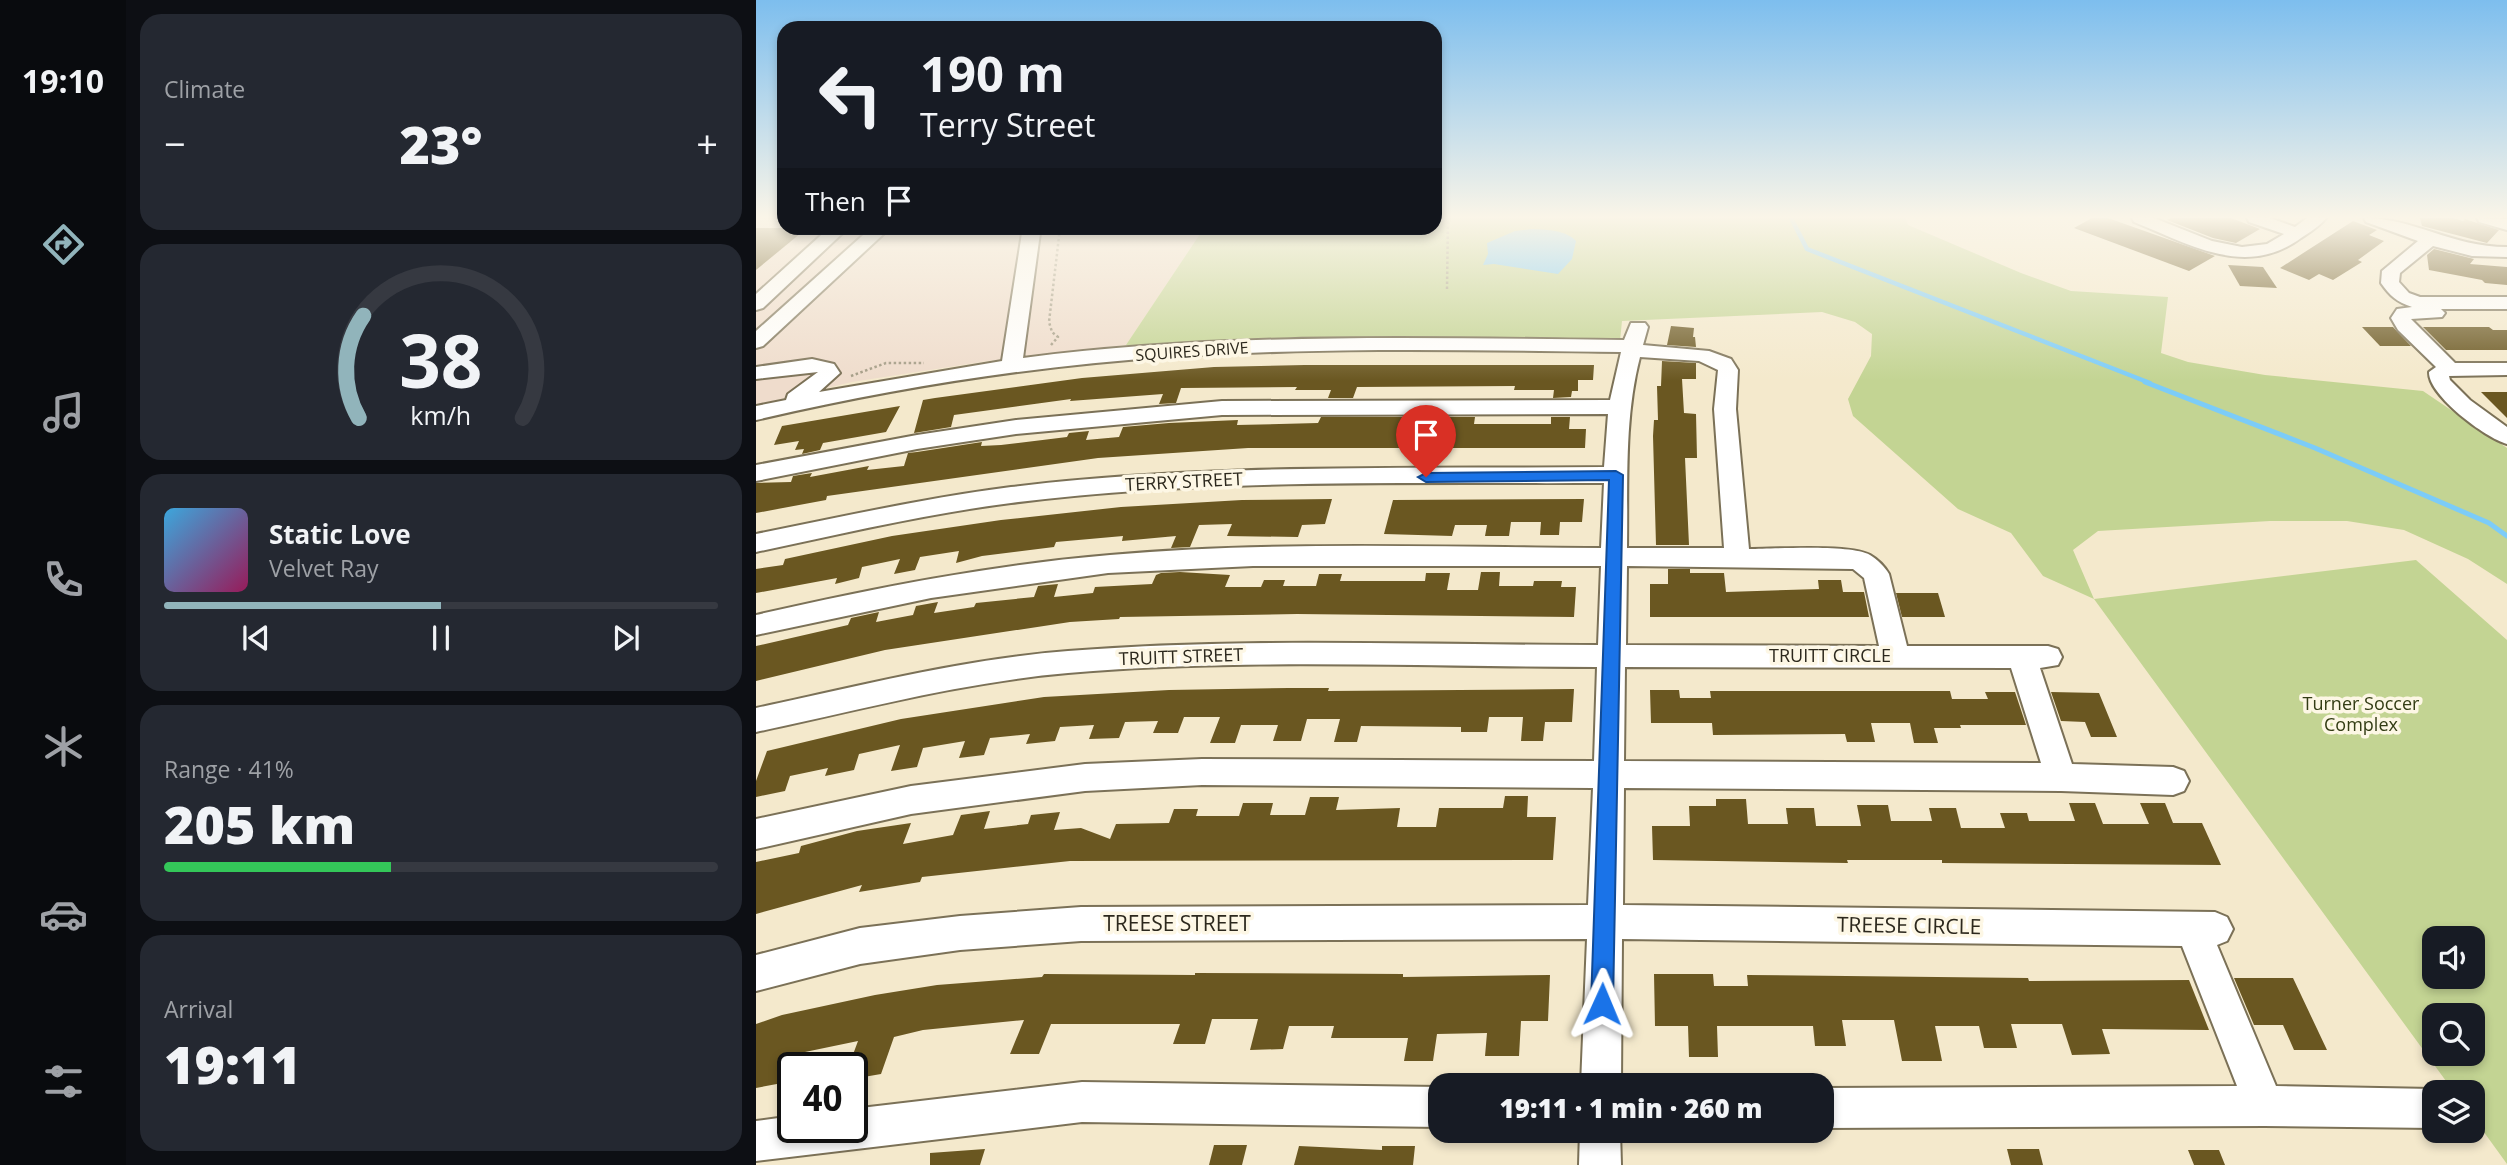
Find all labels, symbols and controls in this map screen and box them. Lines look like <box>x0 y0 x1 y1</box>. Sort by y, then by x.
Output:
text: 190 m <box>920 40 1065 106</box>
icon: left <box>805 49 896 140</box>
text: 19:10 <box>22 59 104 102</box>
text: Climate <box>164 73 245 105</box>
text: Terry Street <box>920 103 1095 146</box>
text: 23° <box>400 108 482 179</box>
text: − <box>164 117 186 169</box>
text: + <box>696 117 718 169</box>
icon: arrive <box>880 182 918 220</box>
text: Then <box>805 183 866 219</box>
icon: directions <box>39 220 88 269</box>
text: 38 <box>399 311 483 410</box>
street label: SQUIRES DRIVE <box>1135 336 1249 366</box>
icon: music <box>39 388 88 437</box>
text: km/h <box>411 398 471 432</box>
pin <box>1396 405 1456 477</box>
icon: arrive <box>1407 416 1445 454</box>
street label: TERRY STREET <box>1125 466 1243 496</box>
text: Static Love <box>269 516 411 552</box>
text: Velvet Ray <box>269 552 379 584</box>
icon: phone <box>39 555 88 604</box>
icon: previous <box>237 619 275 657</box>
icon: pause <box>422 619 460 657</box>
icon: next <box>607 619 645 657</box>
street label: TRUITT STREET <box>1118 642 1244 670</box>
street label: TRUITT CIRCLE <box>1769 643 1891 667</box>
park label: Turner Soccer Complex <box>2303 691 2420 736</box>
icon: climate <box>39 722 88 771</box>
text: Range · 41% <box>164 753 294 785</box>
text: 205 km <box>164 788 355 859</box>
icon: car <box>39 890 88 939</box>
street label: TREESE STREET <box>1103 909 1251 937</box>
street label: TREESE CIRCLE <box>1837 910 1981 940</box>
map controls <box>2422 926 2485 1143</box>
button: sound <box>2422 926 2485 989</box>
position arrow <box>1565 967 1639 1041</box>
text: Arrival <box>164 993 233 1025</box>
button: search <box>2422 1003 2485 1066</box>
text: 19:11 <box>164 1028 301 1099</box>
speed limit sign: 40 <box>777 1052 868 1143</box>
icon: filters <box>39 1057 88 1106</box>
button: layers <box>2422 1080 2485 1143</box>
text: 19:11 · 1 min · 260 m <box>1500 1090 1762 1126</box>

